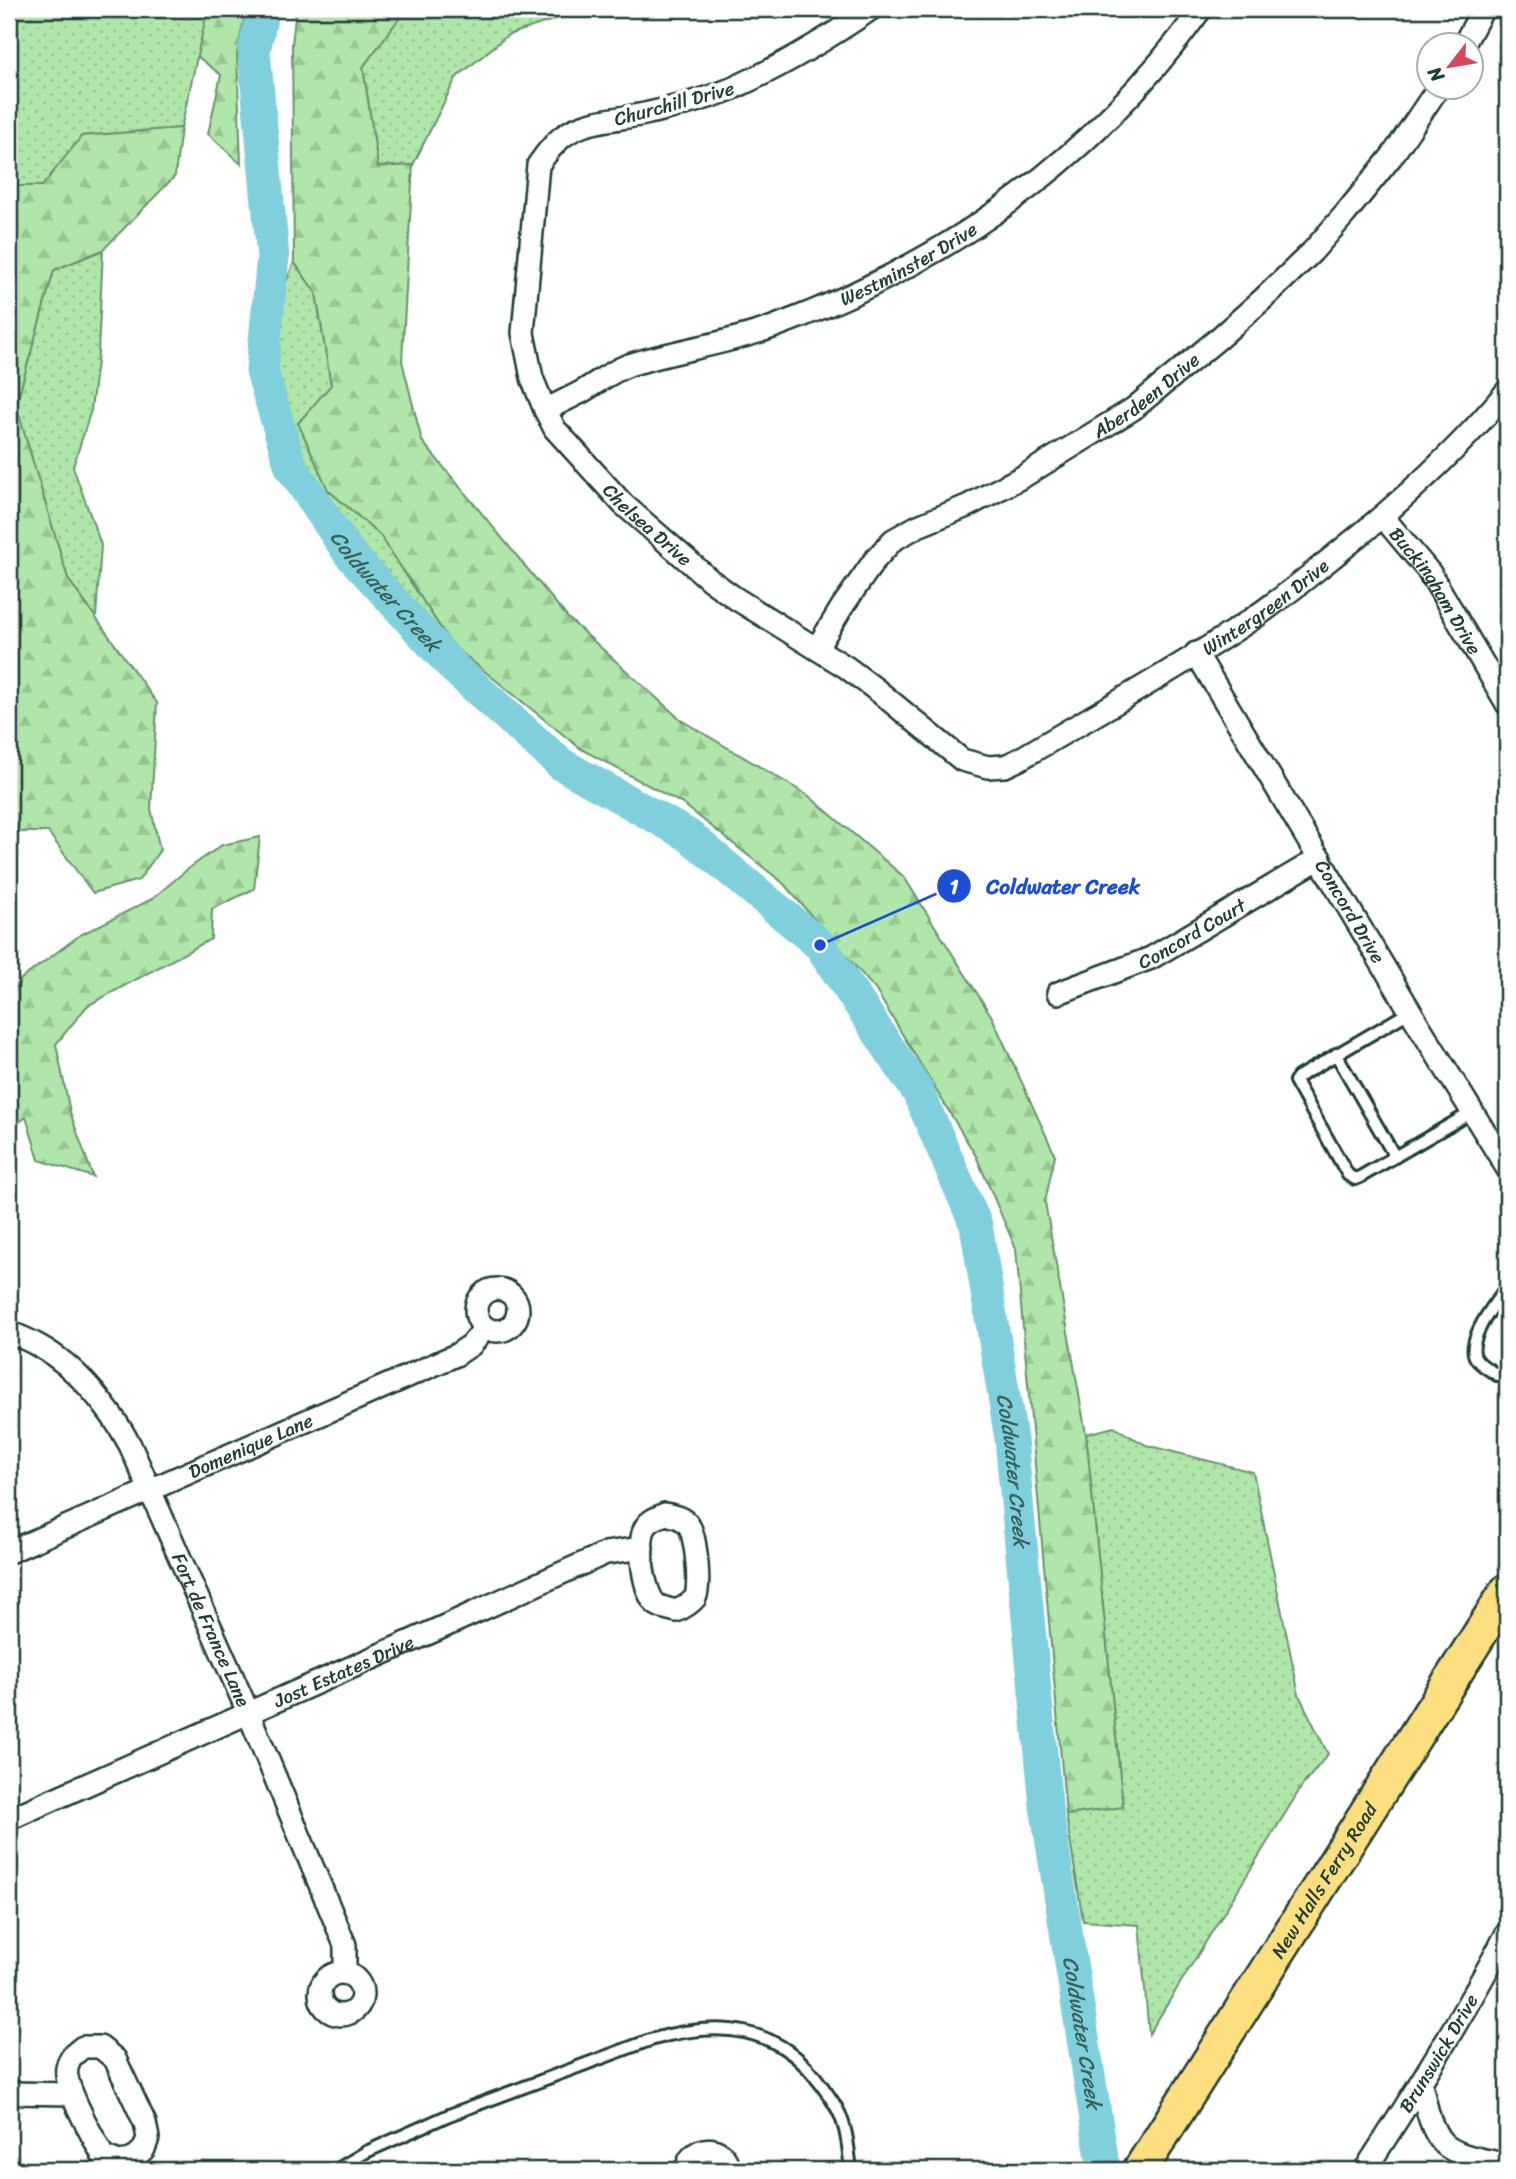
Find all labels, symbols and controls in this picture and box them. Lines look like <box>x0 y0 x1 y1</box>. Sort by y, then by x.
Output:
north arrow <box>1414 32 1484 102</box>
text: N <box>1418 60 1454 89</box>
street label: Churchill Drive <box>610 72 738 135</box>
street label: Westminster Drive <box>834 213 984 315</box>
street label: Aberdeen Drive <box>1085 344 1208 448</box>
street label: Chelsea Drive <box>594 475 700 575</box>
street label: Buckingham Drive <box>1381 519 1491 661</box>
water label: Coldwater Creek <box>320 522 452 664</box>
street label: Wintergreen Drive <box>1195 550 1336 664</box>
street label: Concord Drive <box>1306 853 1394 970</box>
callout: Coldwater Creek <box>937 865 1153 907</box>
text: 1 <box>949 868 959 906</box>
text: Coldwater Creek <box>985 868 1141 906</box>
street label: Concord Court <box>1134 889 1254 978</box>
water label: Coldwater Creek <box>985 1391 1040 1551</box>
street label: Domenique Lane <box>183 1404 319 1488</box>
street label: Fort de France Lane <box>163 1547 260 1712</box>
street label: Jost Estates Drive <box>267 1626 420 1717</box>
street label: New Halls Ferry Road <box>1262 1795 1387 1965</box>
water label: Coldwater Creek <box>1051 1954 1113 2114</box>
street label: Brunswick Drive <box>1390 1987 1488 2119</box>

